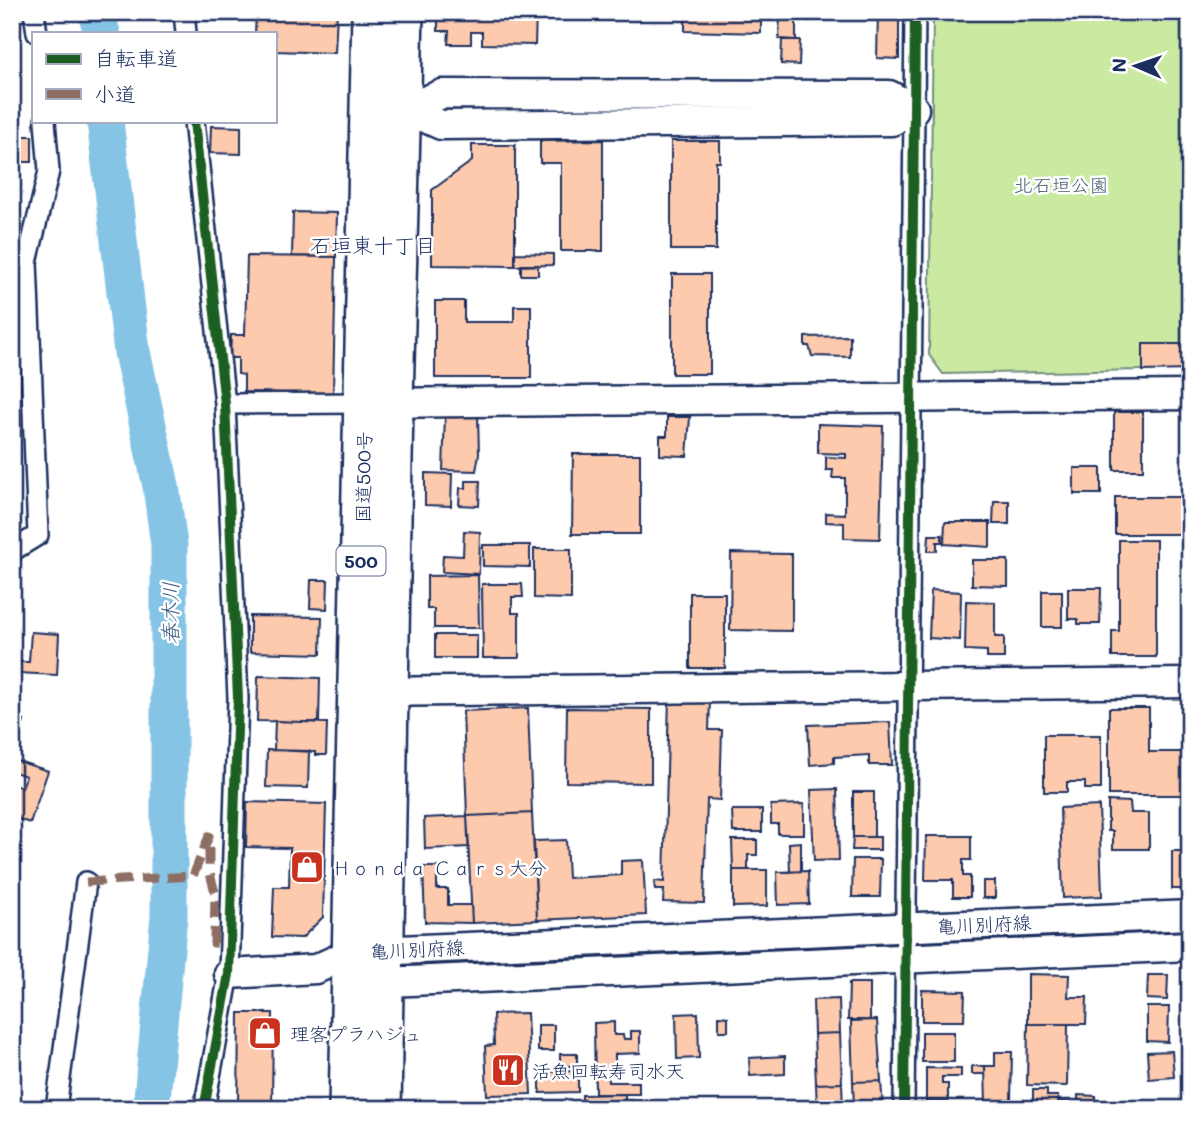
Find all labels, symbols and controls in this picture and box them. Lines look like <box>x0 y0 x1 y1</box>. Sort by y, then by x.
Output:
legend <box>32 32 276 122</box>
north arrow <box>1100 32 1170 102</box>
text: 自転車道 <box>94 44 178 71</box>
text: N <box>1106 58 1131 73</box>
text: 小道 <box>94 80 136 107</box>
park label: 北石垣公園 <box>1013 172 1109 197</box>
district label: 石垣東十丁目 <box>310 231 436 258</box>
street label: 国道500号 <box>350 431 376 523</box>
road number: 500 <box>336 546 386 576</box>
water label: 春木川 <box>156 582 183 645</box>
shop icon: Ｈｏｎｄａ Ｃａｒｓ大分 <box>288 848 326 886</box>
place label: Ｈｏｎｄａ Ｃａｒｓ大分 <box>332 855 547 880</box>
street label: 亀川別府線 <box>936 909 1032 939</box>
street label: 亀川別府線 <box>369 934 465 964</box>
shop icon: 理客プラハジュ <box>246 1014 284 1052</box>
place label: 理客プラハジュ <box>290 1021 422 1046</box>
restaurant icon: 活魚回転寿司水天 <box>489 1051 527 1089</box>
place label: 活魚回転寿司水天 <box>532 1058 684 1083</box>

